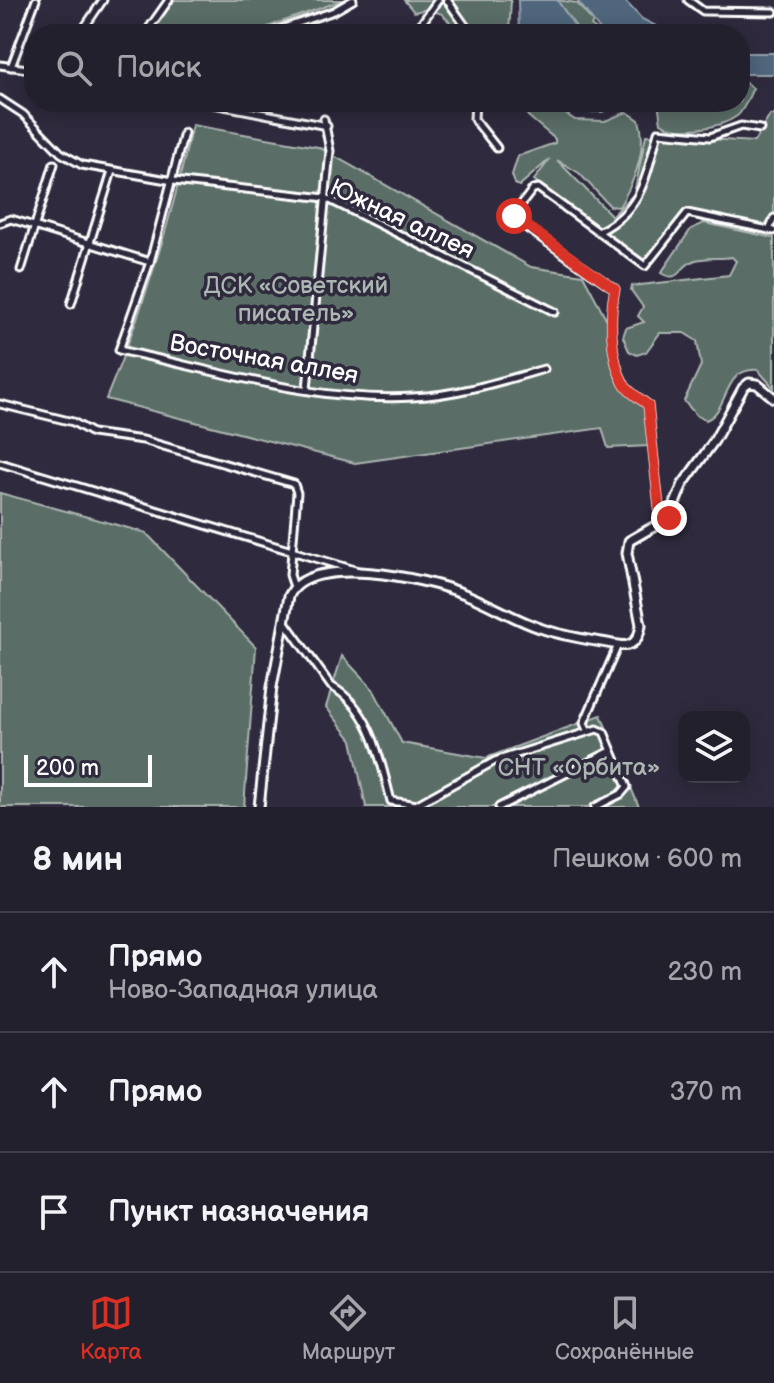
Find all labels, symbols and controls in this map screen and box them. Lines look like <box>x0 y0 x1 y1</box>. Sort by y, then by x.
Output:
search box <box>24 24 750 112</box>
icon: search <box>52 46 96 90</box>
text: Поиск <box>116 50 202 86</box>
street label: Южная аллея <box>325 173 479 265</box>
route start <box>496 198 532 234</box>
park label: ДСК «Советский писатель» <box>204 271 388 328</box>
street label: Восточная аллея <box>167 328 361 390</box>
route end <box>651 500 687 536</box>
map controls <box>678 711 750 783</box>
button: layers <box>678 711 750 783</box>
scale bar <box>24 751 152 787</box>
park label: СНТ «Орбита» <box>498 753 660 782</box>
text: 200 m <box>36 755 99 782</box>
text: 8 мин <box>32 839 123 880</box>
text: Пешком · 600 m <box>552 844 742 875</box>
text: Прямо <box>108 939 202 975</box>
icon: ahead <box>32 950 76 994</box>
text: 230 m <box>667 957 742 988</box>
text: Ново-Западная улица <box>108 975 378 1006</box>
icon: ahead <box>32 1070 76 1114</box>
text: Прямо <box>108 1074 202 1110</box>
text: 370 m <box>669 1077 742 1108</box>
icon: arrive <box>32 1190 76 1234</box>
text: Пункт назначения <box>108 1194 369 1230</box>
tab: Карта <box>80 1291 142 1366</box>
tab: Маршрут <box>302 1291 395 1366</box>
tab: Сохранённые <box>555 1291 694 1366</box>

